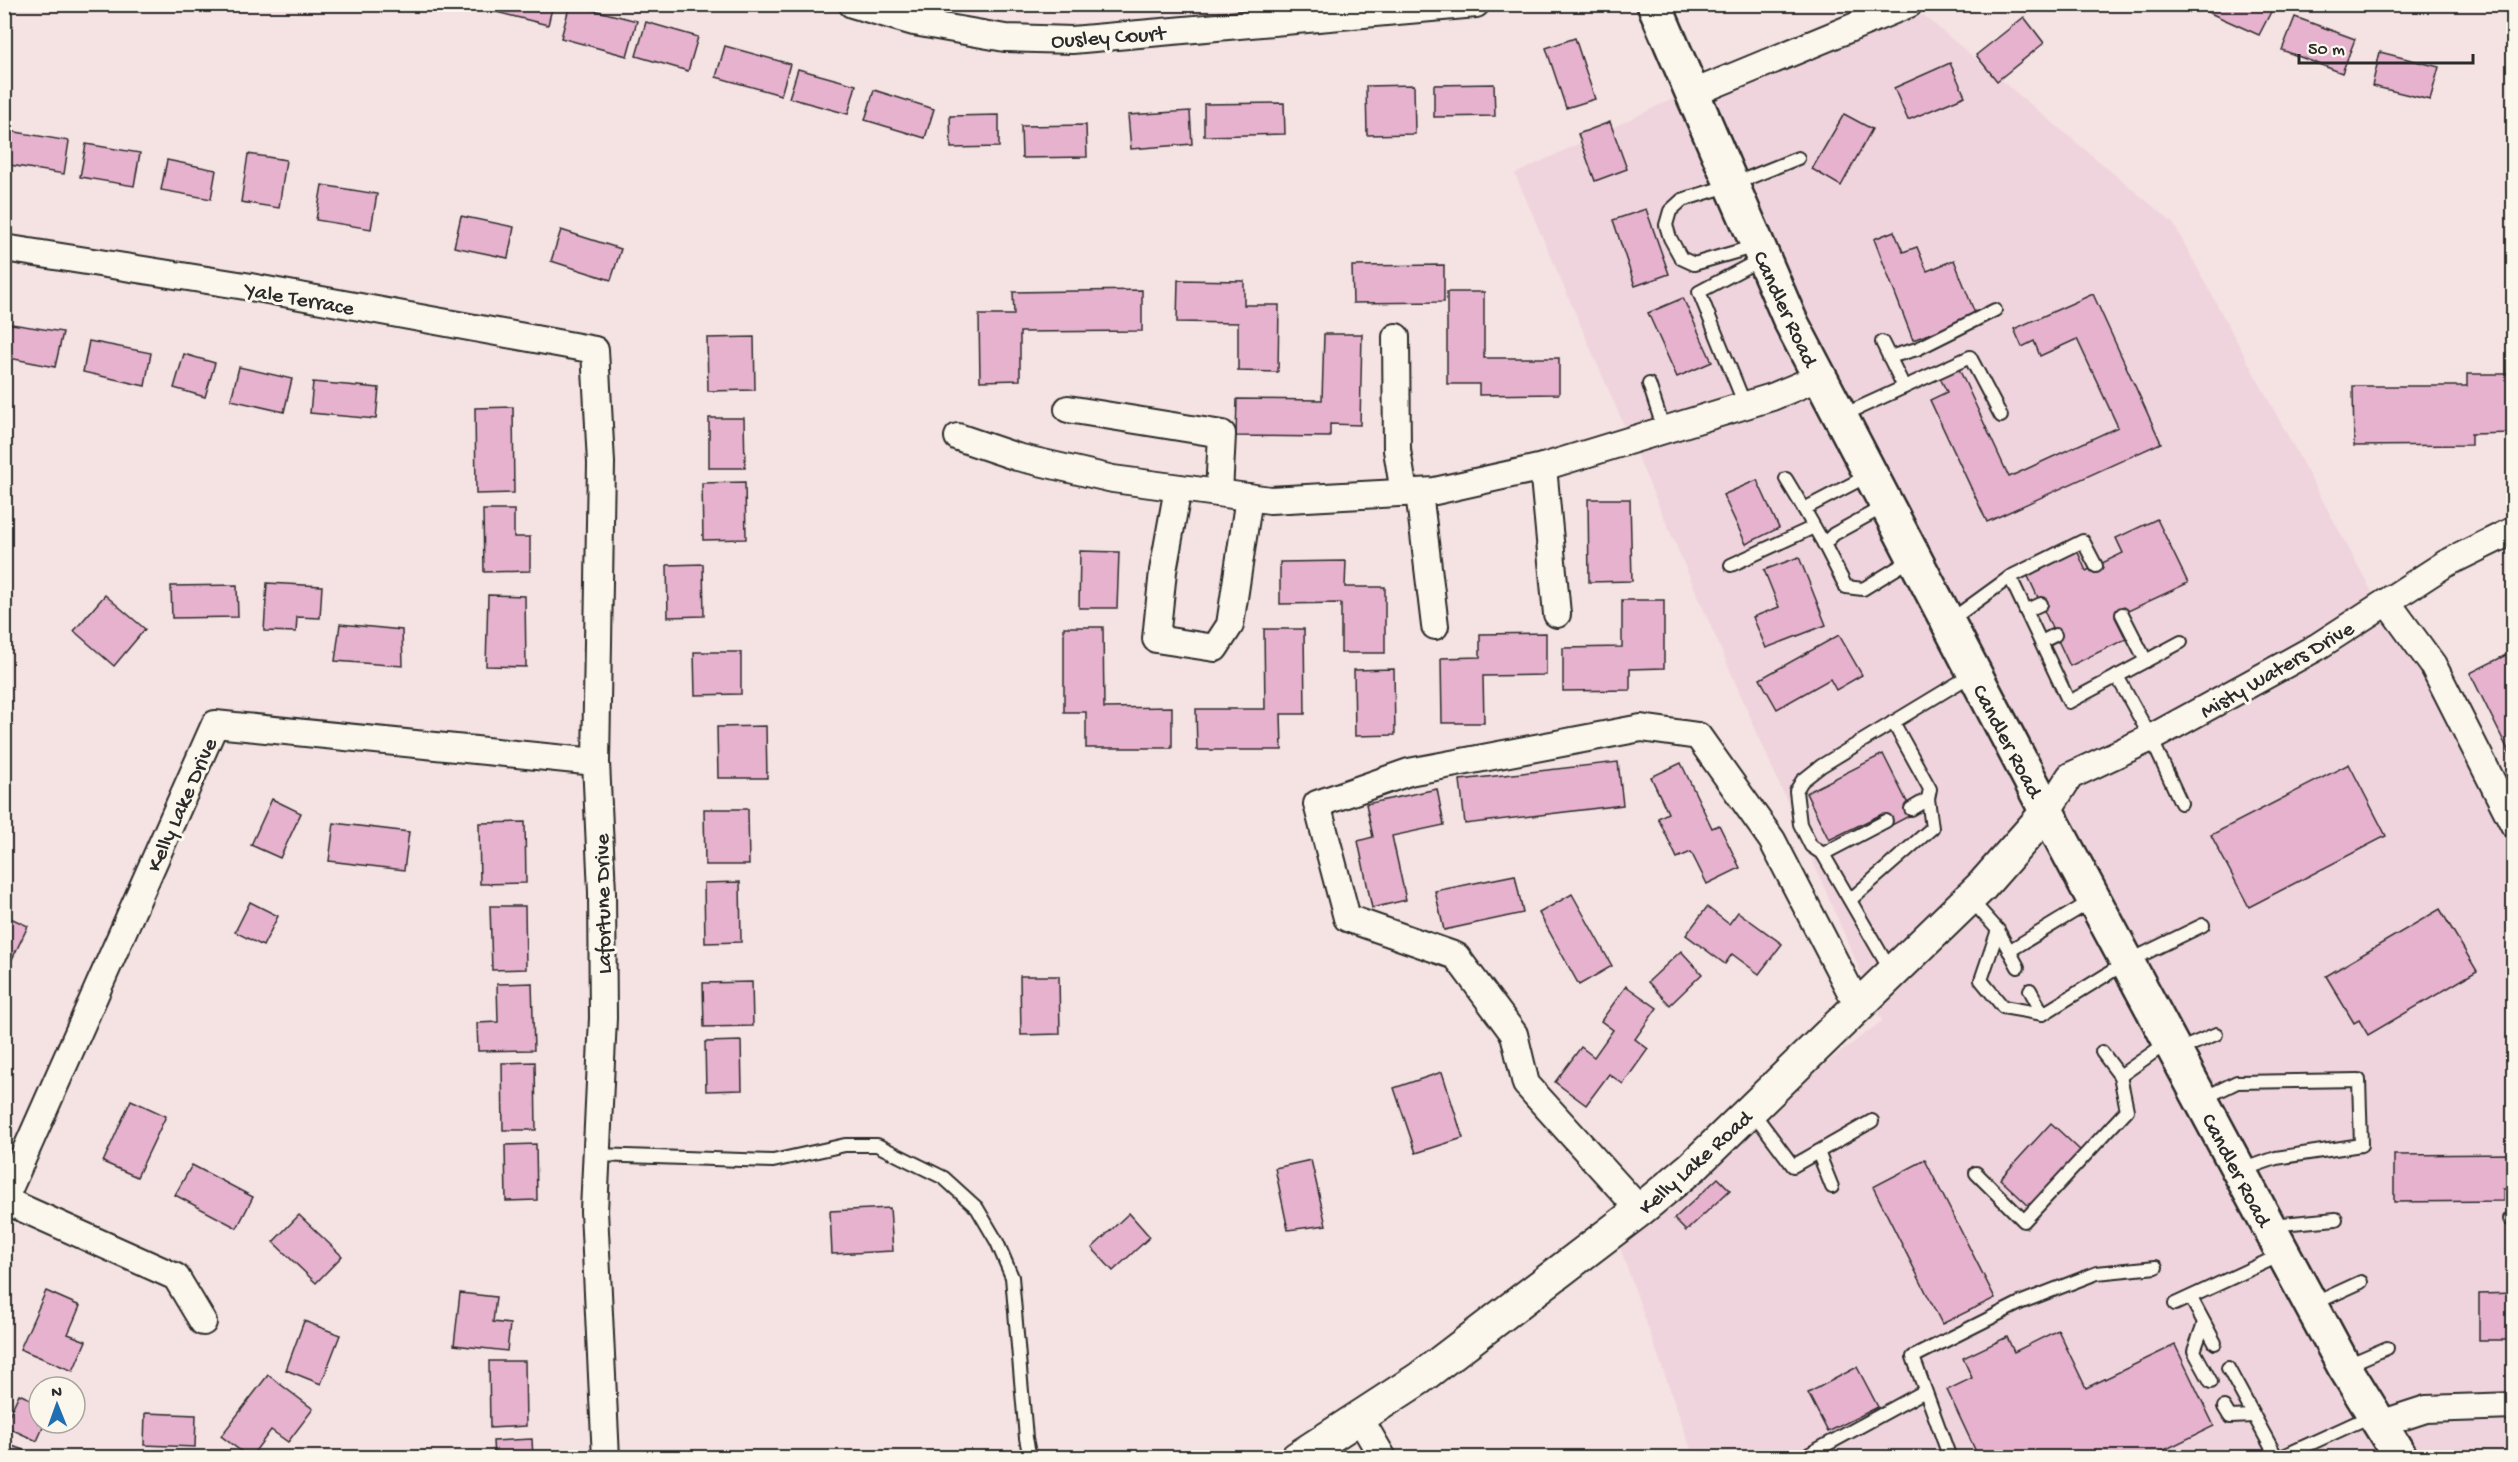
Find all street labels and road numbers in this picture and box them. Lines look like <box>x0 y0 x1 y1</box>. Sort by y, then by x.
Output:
street label: Ousley Court <box>1050 22 1168 56</box>
street label: Candler Road <box>1745 248 1822 374</box>
street label: Yale Terrace <box>241 278 356 323</box>
street label: Misty Waters Drive <box>2196 617 2360 726</box>
street label: Candler Road <box>1965 681 2047 805</box>
street label: Kelly Lake Drive <box>143 734 225 877</box>
street label: Lafortune Drive <box>591 833 619 974</box>
street label: Kelly Lake Road <box>1635 1105 1760 1222</box>
street label: Candler Road <box>2194 1110 2276 1234</box>

